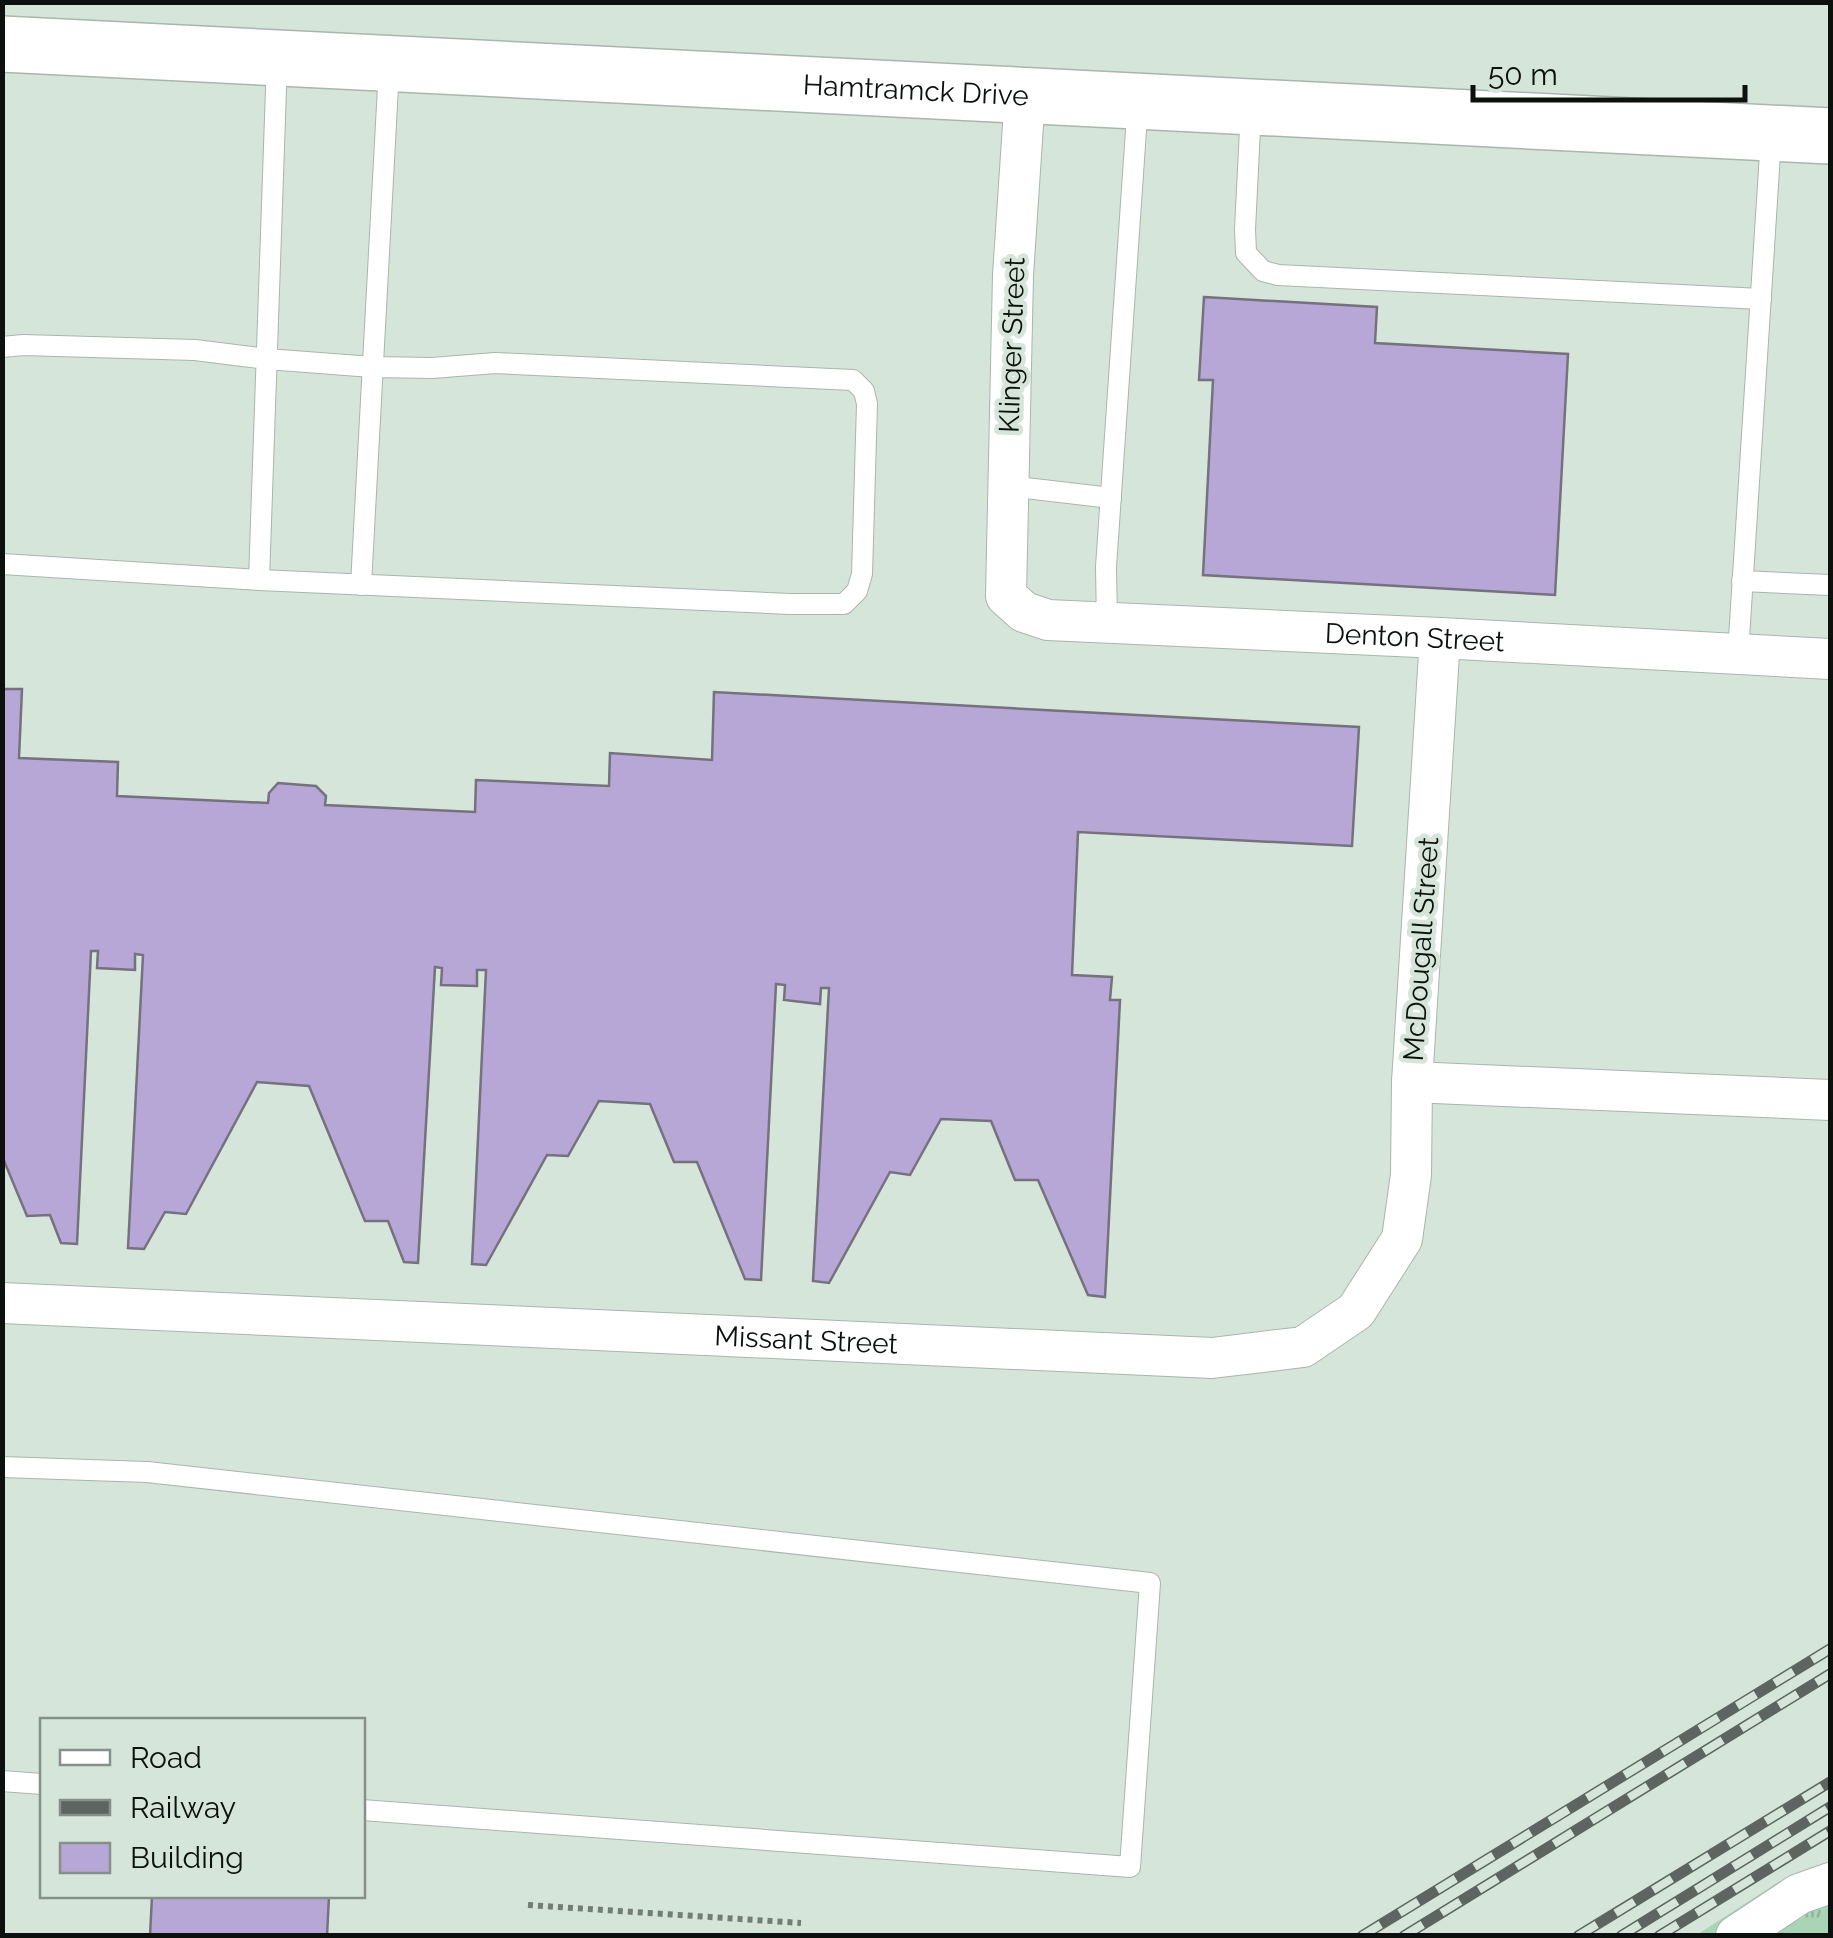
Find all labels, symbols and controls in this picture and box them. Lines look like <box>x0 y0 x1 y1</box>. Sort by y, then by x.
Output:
scale bar <box>1473 40 1746 102</box>
text: 50 m <box>1488 57 1558 92</box>
street label: Hamtramck Drive <box>802 68 1029 112</box>
street label: Klinger Street <box>992 256 1032 433</box>
street label: Denton Street <box>1324 616 1506 658</box>
street label: McDougall Street <box>1397 835 1445 1062</box>
street label: Missant Street <box>714 1319 899 1360</box>
legend <box>40 1718 365 1898</box>
text: Road <box>130 1740 202 1775</box>
text: Railway <box>130 1790 236 1825</box>
text: Building <box>130 1840 244 1875</box>

